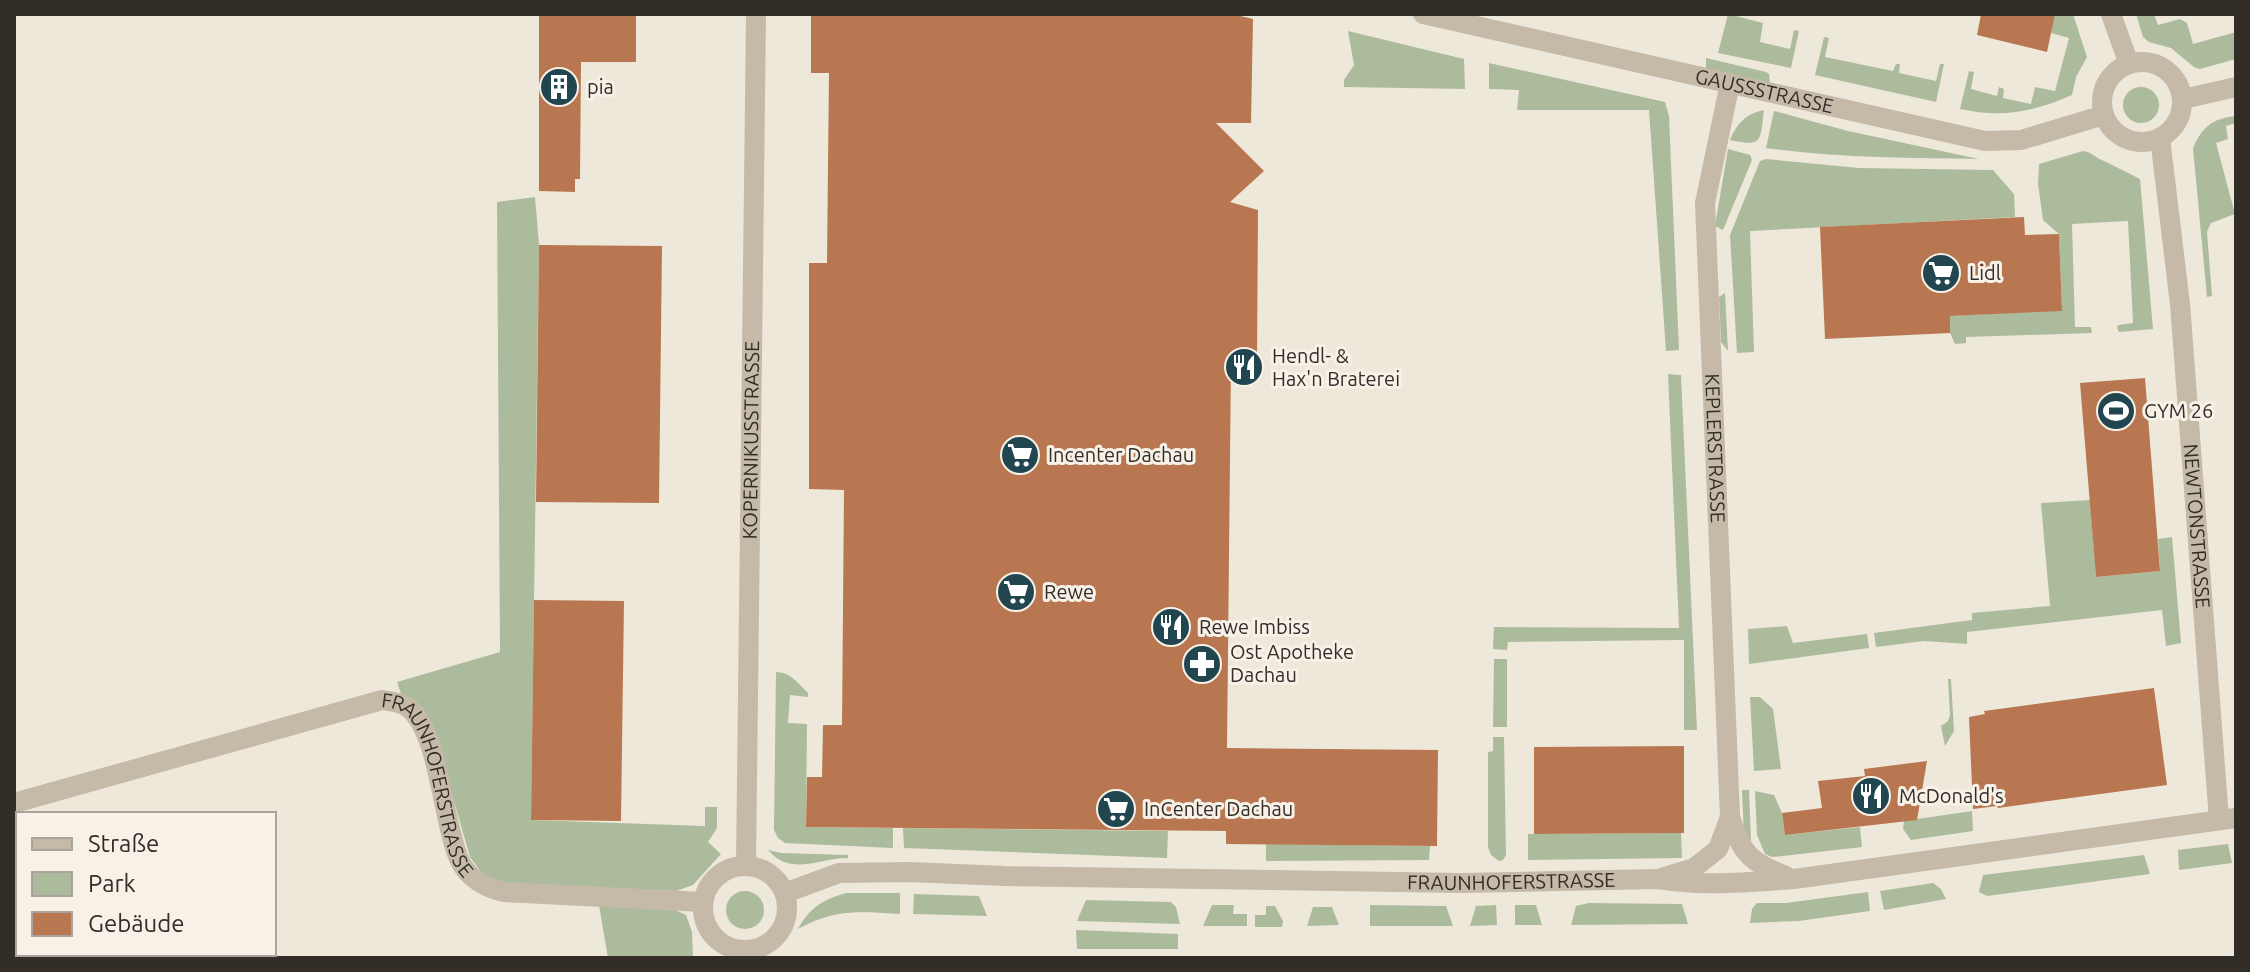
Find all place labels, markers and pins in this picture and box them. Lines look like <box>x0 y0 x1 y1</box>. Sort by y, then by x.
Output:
building icon: pia <box>538 66 580 108</box>
place label: pia <box>587 75 614 98</box>
supermarket icon: Lidl <box>1920 252 1962 294</box>
place label: Lidl <box>1969 261 2001 284</box>
place label: Hendl- & Hax'n Braterei <box>1272 344 1400 390</box>
restaurant icon: Hendl- & Hax'n Braterei <box>1223 346 1265 388</box>
sports icon: GYM 26 <box>2095 390 2137 432</box>
place label: GYM 26 <box>2144 399 2213 422</box>
supermarket icon: Incenter Dachau <box>999 434 1041 476</box>
place label: Incenter Dachau <box>1048 443 1194 466</box>
supermarket icon: Rewe <box>995 571 1037 613</box>
place label: Rewe <box>1044 580 1094 603</box>
restaurant icon: Rewe Imbiss <box>1150 606 1192 648</box>
place label: Rewe Imbiss <box>1199 615 1310 638</box>
place label: Ost Apotheke Dachau <box>1230 640 1354 686</box>
pharmacy icon: Ost Apotheke Dachau <box>1181 643 1223 685</box>
restaurant icon: McDonald's <box>1850 775 1892 817</box>
place label: McDonald's <box>1899 784 2004 807</box>
supermarket icon: InCenter Dachau <box>1095 788 1137 830</box>
place label: InCenter Dachau <box>1144 797 1293 820</box>

